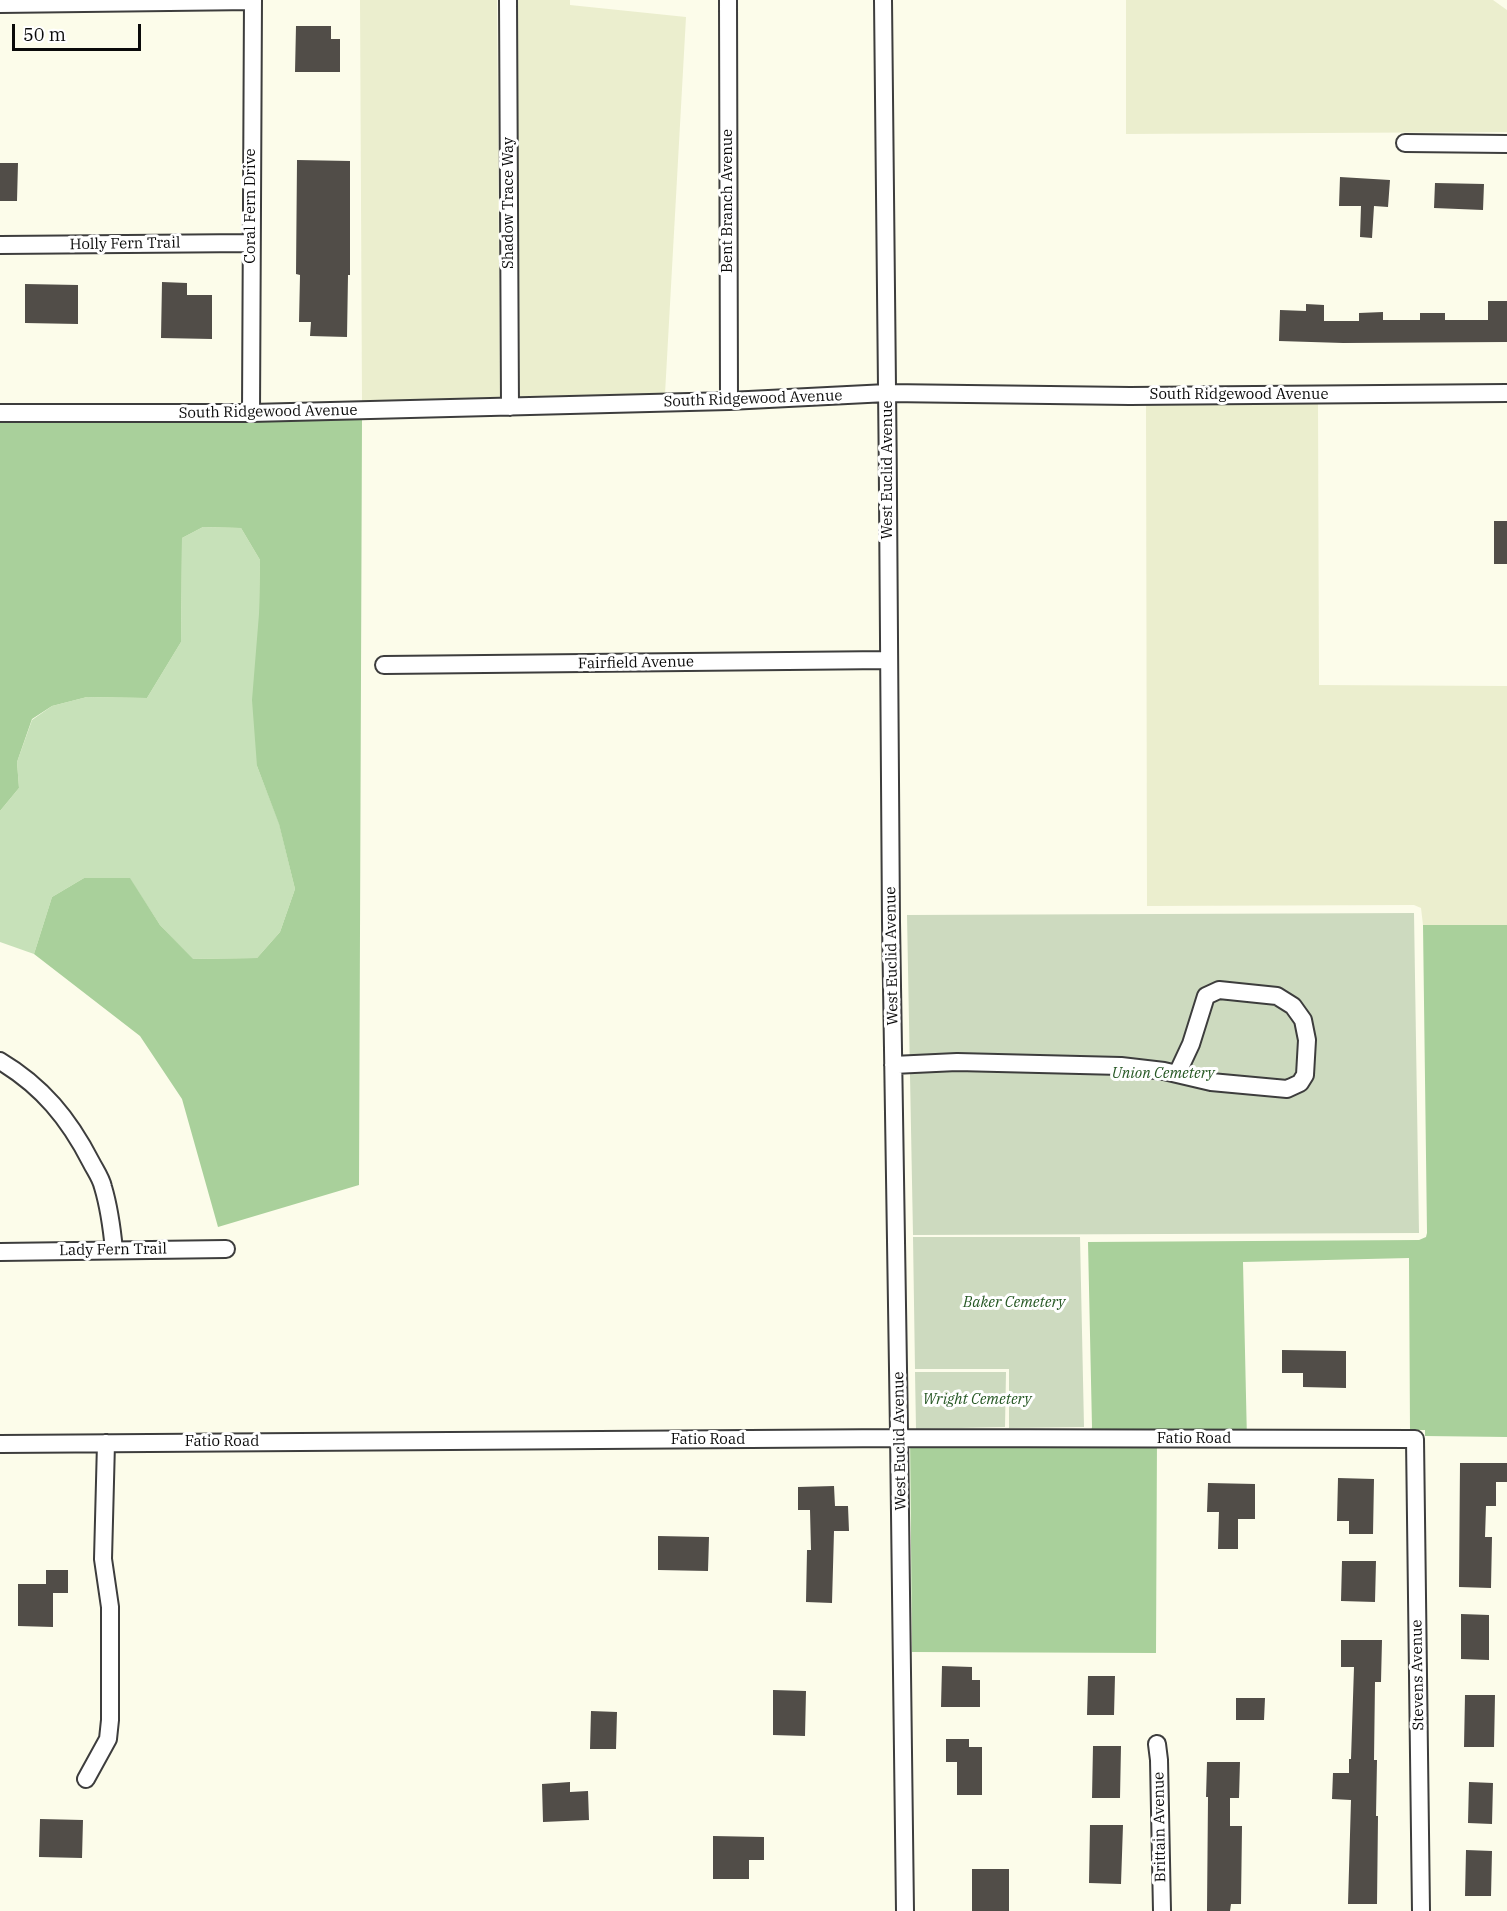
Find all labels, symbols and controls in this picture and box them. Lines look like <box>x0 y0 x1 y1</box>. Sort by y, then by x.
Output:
scale bar <box>15 12 144 50</box>
text: 50 m <box>23 23 66 46</box>
street label: Bent Branch Avenue <box>719 129 737 273</box>
street label: Shadow Trace Way <box>500 137 518 269</box>
street label: Coral Fern Drive <box>242 148 260 264</box>
street label: Holly Fern Trail <box>69 234 181 254</box>
street label: South Ridgewood Avenue <box>1150 386 1328 404</box>
street label: South Ridgewood Avenue <box>663 387 843 411</box>
street label: West Euclid Avenue <box>879 400 897 540</box>
street label: South Ridgewood Avenue <box>178 401 358 423</box>
street label: Fairfield Avenue <box>578 653 694 673</box>
street label: West Euclid Avenue <box>882 886 902 1026</box>
park label: Union Cemetery <box>1112 1065 1214 1083</box>
street label: Lady Fern Trail <box>59 1240 167 1260</box>
park label: Baker Cemetery <box>963 1294 1065 1312</box>
street label: West Euclid Avenue <box>890 1371 910 1511</box>
park label: Wright Cemetery <box>923 1391 1031 1409</box>
street label: Fatio Road <box>1157 1430 1231 1448</box>
street label: Fatio Road <box>671 1431 745 1449</box>
street label: Fatio Road <box>185 1433 259 1451</box>
street label: Stevens Avenue <box>1408 1619 1428 1731</box>
street label: Brittain Avenue <box>1150 1772 1170 1882</box>

